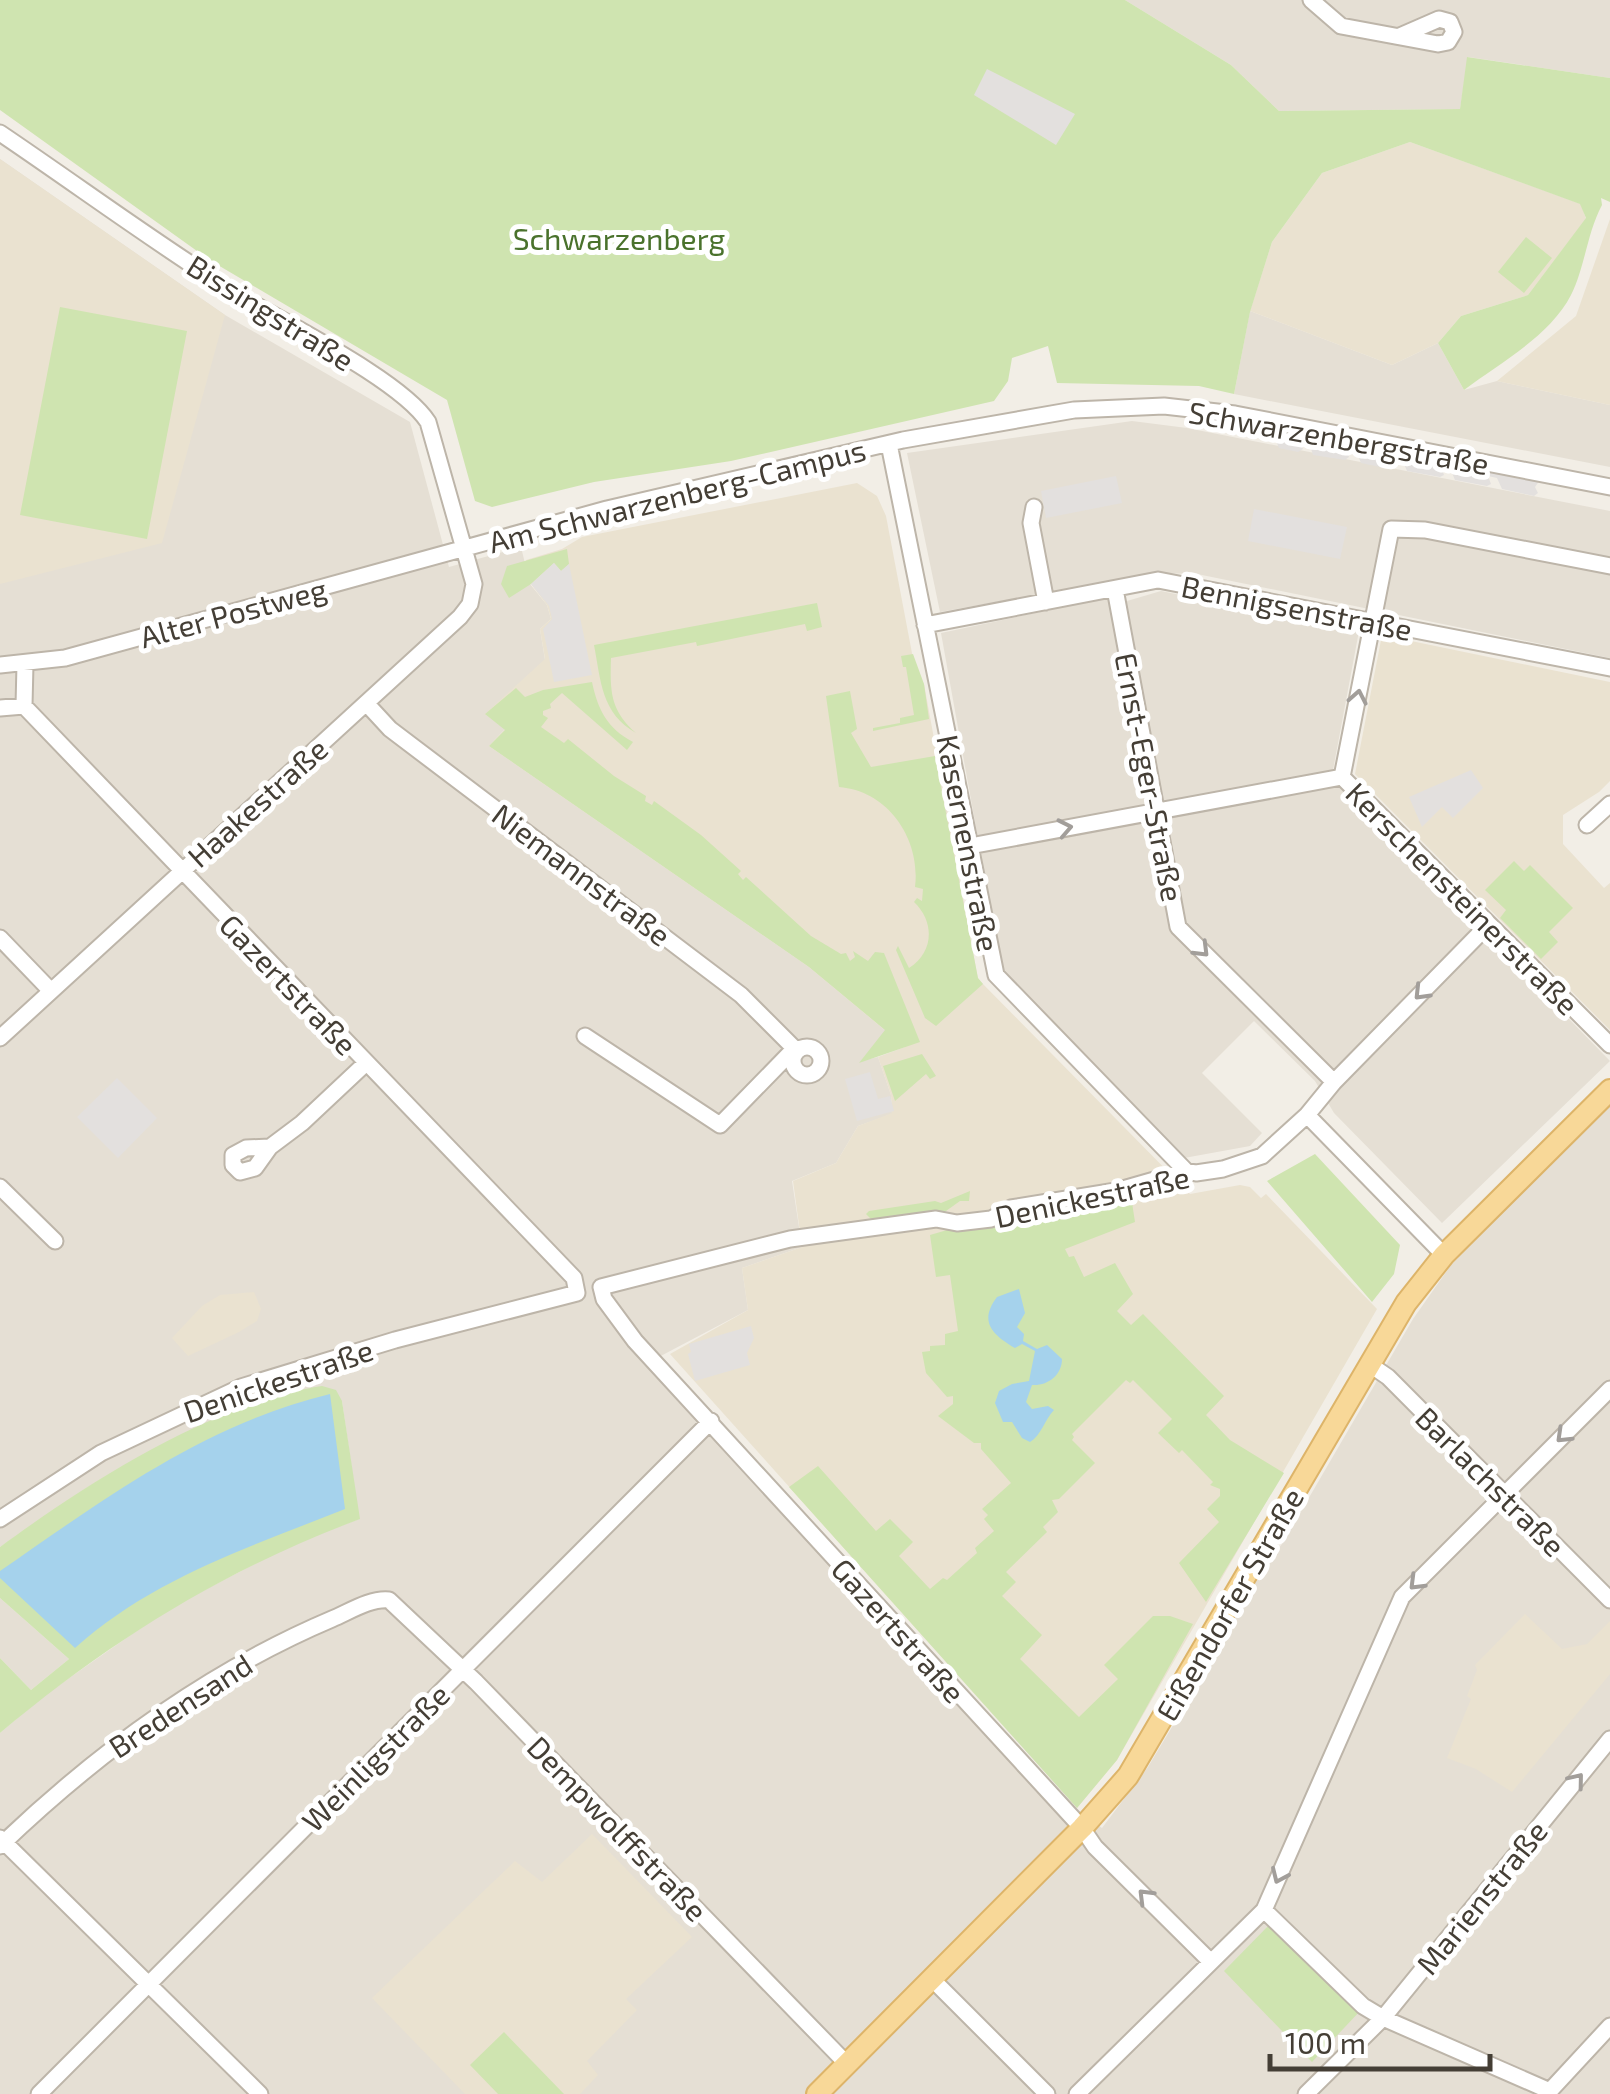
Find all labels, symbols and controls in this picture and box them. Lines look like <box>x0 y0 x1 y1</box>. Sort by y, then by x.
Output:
park label: Schwarzenberg <box>513 220 726 256</box>
street label: Bissingstraße <box>181 246 361 378</box>
street label: Schwarzenbergstraße <box>1186 393 1492 481</box>
street label: Am Schwarzenberg-Campus <box>485 431 869 559</box>
street label: Bennigsenstraße <box>1179 567 1415 647</box>
street label: Alter Postweg <box>136 570 330 654</box>
street label: Ernst-Eger-Straße <box>1108 650 1192 904</box>
one-way arrow <box>1346 689 1367 706</box>
street label: Haakestraße <box>180 730 334 874</box>
street label: Kasernenstraße <box>930 732 1008 954</box>
street label: Kerschensteinerstraße <box>1339 774 1587 1022</box>
street label: Niemannstraße <box>486 795 678 953</box>
one-way arrow <box>1057 818 1074 839</box>
street label: Gazertstraße <box>213 906 365 1062</box>
one-way arrow <box>1190 939 1208 957</box>
one-way arrow <box>1414 982 1432 1000</box>
street label: Denickestraße <box>991 1158 1193 1234</box>
street label: Denickestraße <box>179 1331 377 1429</box>
street label: Barlachstraße <box>1409 1399 1573 1563</box>
one-way arrow <box>1556 1424 1574 1442</box>
street label: Eißendorfer Straße <box>1148 1481 1310 1727</box>
street label: Gazertstraße <box>825 1550 973 1710</box>
one-way arrow <box>1410 1571 1428 1589</box>
street label: Bredensand <box>102 1645 258 1765</box>
street label: Weinligstraße <box>294 1676 456 1838</box>
street label: Dempwolffstraße <box>521 1728 715 1928</box>
one-way arrow <box>1565 1773 1583 1791</box>
street label: Marienstraße <box>1408 1813 1554 1981</box>
one-way arrow <box>1271 1866 1291 1884</box>
one-way arrow <box>1139 1890 1157 1908</box>
scale bar <box>1270 2009 1490 2071</box>
text: 100 m <box>1285 2024 1366 2060</box>

